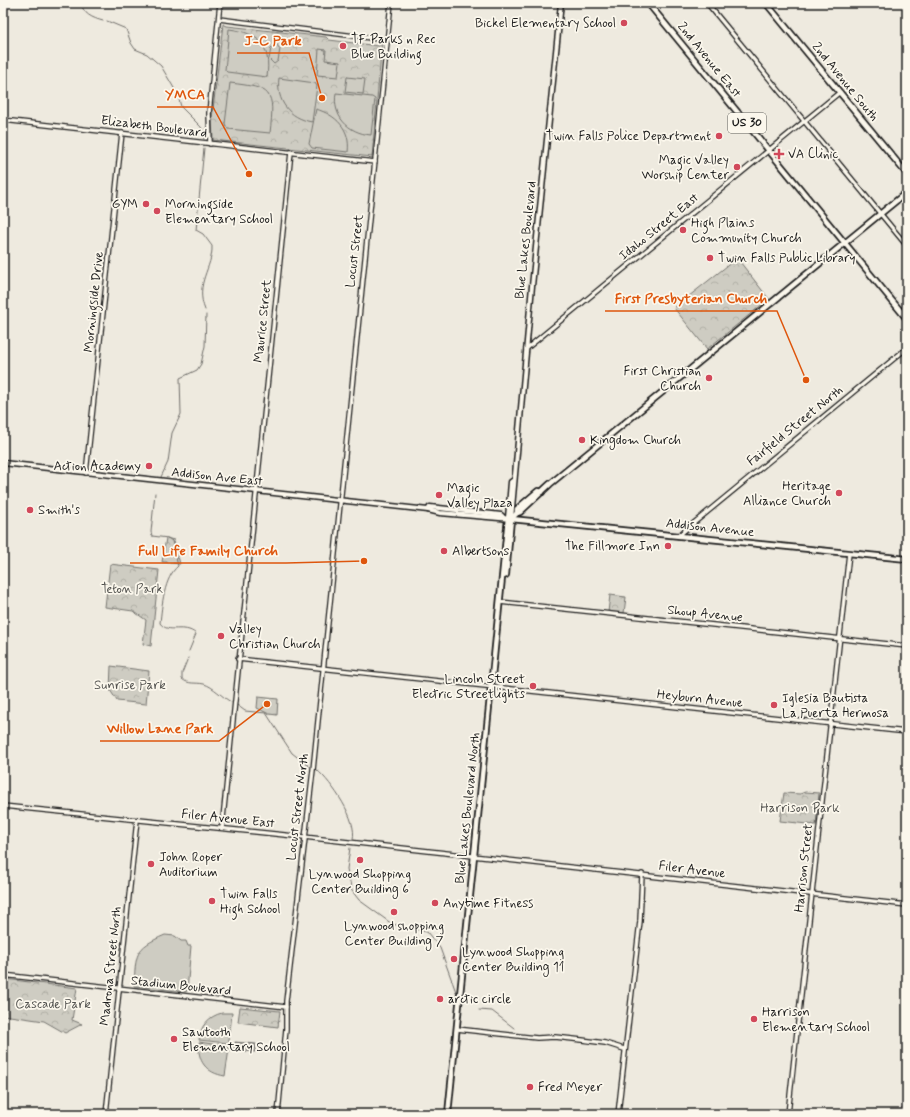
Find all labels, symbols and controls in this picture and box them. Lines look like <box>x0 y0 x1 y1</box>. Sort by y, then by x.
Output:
place label: Bickel Elementary School <box>475 15 616 32</box>
marker: Bickel Elementary School <box>619 18 629 28</box>
street label: 2nd Avenue East <box>673 19 745 101</box>
callout: J-C Park <box>237 27 309 53</box>
place label: TF Parks n Rec Blue Building <box>351 31 435 65</box>
text: J-C Park <box>245 32 301 50</box>
street label: 2nd Avenue South <box>808 39 882 125</box>
marker: TF Parks n Rec Blue Building <box>338 41 348 51</box>
callout: YMCA <box>157 81 213 107</box>
text: YMCA <box>165 86 205 104</box>
street label: Elizabeth Boulevard <box>100 112 208 142</box>
road number: US 30 <box>728 113 766 133</box>
place label: Twin Falls Police Department <box>546 128 711 145</box>
marker: Twin Falls Police Department <box>714 131 724 141</box>
place label: VA Clinic <box>788 146 838 163</box>
marker: VA Clinic <box>773 148 785 160</box>
place label: Magic Valley Worship Center <box>642 152 730 184</box>
marker: Magic Valley Worship Center <box>732 162 742 172</box>
street label: Blue Lakes Boulevard <box>511 180 541 300</box>
street label: Idaho Street East <box>616 190 702 264</box>
place label: GYM <box>112 196 138 213</box>
place label: Morningside Elementary School <box>165 196 273 228</box>
marker: GYM <box>141 199 151 209</box>
marker: Morningside Elementary School <box>152 206 162 216</box>
street label: Locust Street <box>342 213 368 289</box>
place label: High Plains Community Church <box>691 215 802 247</box>
marker: High Plains Community Church <box>678 225 688 235</box>
place label: Twin Falls Public Library <box>718 250 855 267</box>
street label: Morningside Drive <box>80 251 110 353</box>
marker: Twin Falls Public Library <box>705 253 715 263</box>
street label: Maurice Street <box>250 278 276 363</box>
callout: First Presbyterian Church <box>605 285 777 311</box>
text: First Presbyterian Church <box>615 290 768 308</box>
place label: First Christian Church <box>624 363 701 395</box>
marker: First Christian Church <box>704 373 714 383</box>
street label: Fairfield Street North <box>743 382 847 470</box>
place label: Kingdom Church <box>590 432 681 450</box>
marker: Kingdom Church <box>577 435 587 445</box>
place label: Action Academy <box>54 458 141 475</box>
marker: Action Academy <box>144 461 154 471</box>
street label: Addison Ave East <box>170 464 264 490</box>
place label: Heritage Alliance Church <box>743 478 831 510</box>
place label: Magic Valley Plaza <box>447 480 513 512</box>
marker: Heritage Alliance Church <box>834 488 844 498</box>
marker: Magic Valley Plaza <box>434 490 444 500</box>
place label: Smith's <box>38 502 80 519</box>
marker: Smith's <box>25 505 35 515</box>
street label: Addison Avenue <box>665 515 755 541</box>
callout: Full Life Family Church <box>130 537 286 563</box>
place label: The Fillmore Inn <box>565 538 660 555</box>
marker: The Fillmore Inn <box>663 541 673 551</box>
text: Full Life Family Church <box>138 542 278 560</box>
place label: Albertsons <box>452 543 510 560</box>
marker: Albertsons <box>439 546 449 556</box>
park label: Teton Park <box>101 581 164 598</box>
street label: Shoup Avenue <box>666 602 744 626</box>
place label: Valley Christian Church <box>229 621 321 653</box>
marker: Valley Christian Church <box>216 631 226 641</box>
place label: Lincoln Street Electric Streetlights <box>412 671 525 703</box>
park label: Sunrise Park <box>94 677 166 694</box>
marker: Lincoln Street Electric Streetlights <box>528 681 538 691</box>
street label: Heyburn Avenue <box>656 686 744 712</box>
place label: Iglesia Bautista La Puerta Hermosa <box>782 690 889 722</box>
marker: Iglesia Bautista La Puerta Hermosa <box>769 700 779 710</box>
callout: Willow Lane Park <box>100 715 219 741</box>
text: Willow Lane Park <box>106 720 213 738</box>
street label: Blue Lakes Boulevard North <box>452 731 484 885</box>
street label: Locust Street North <box>283 752 313 862</box>
park label: Harrison Park <box>760 800 840 817</box>
street label: Filer Avenue East <box>180 806 276 832</box>
street label: Harrison Street <box>791 823 817 913</box>
place label: John Roper Auditorium <box>159 849 223 881</box>
marker: Lynwood Shopping Center Building 6 <box>355 855 365 865</box>
street label: Filer Avenue <box>658 857 726 883</box>
marker: John Roper Auditorium <box>146 859 156 869</box>
place label: Lynwood Shopping Center Building 6 <box>309 866 411 899</box>
place label: Twin Falls High School <box>220 886 281 920</box>
place label: Anytime Fitness <box>443 895 533 912</box>
marker: Twin Falls High School <box>207 896 217 906</box>
marker: Anytime Fitness <box>430 898 440 908</box>
street label: Madrona Street North <box>96 906 126 1026</box>
marker: Lynwood shopping Center Building 7 <box>389 907 399 917</box>
place label: Lynwood shopping Center Building 7 <box>344 918 444 951</box>
place label: Lynwood Shopping Center Building 11 <box>462 944 564 977</box>
marker: Lynwood Shopping Center Building 11 <box>449 954 459 964</box>
street label: Stadium Boulevard <box>130 972 232 1000</box>
place label: arctic circle <box>448 991 511 1008</box>
marker: arctic circle <box>435 994 445 1004</box>
park label: Cascade Park <box>15 996 91 1013</box>
place label: Harrison Elementary School <box>762 1004 870 1036</box>
marker: Harrison Elementary School <box>749 1014 759 1024</box>
place label: Sawtooth Elementary School <box>182 1024 290 1056</box>
marker: Sawtooth Elementary School <box>169 1034 179 1044</box>
place label: Fred Meyer <box>538 1079 603 1096</box>
marker: Fred Meyer <box>525 1082 535 1092</box>

